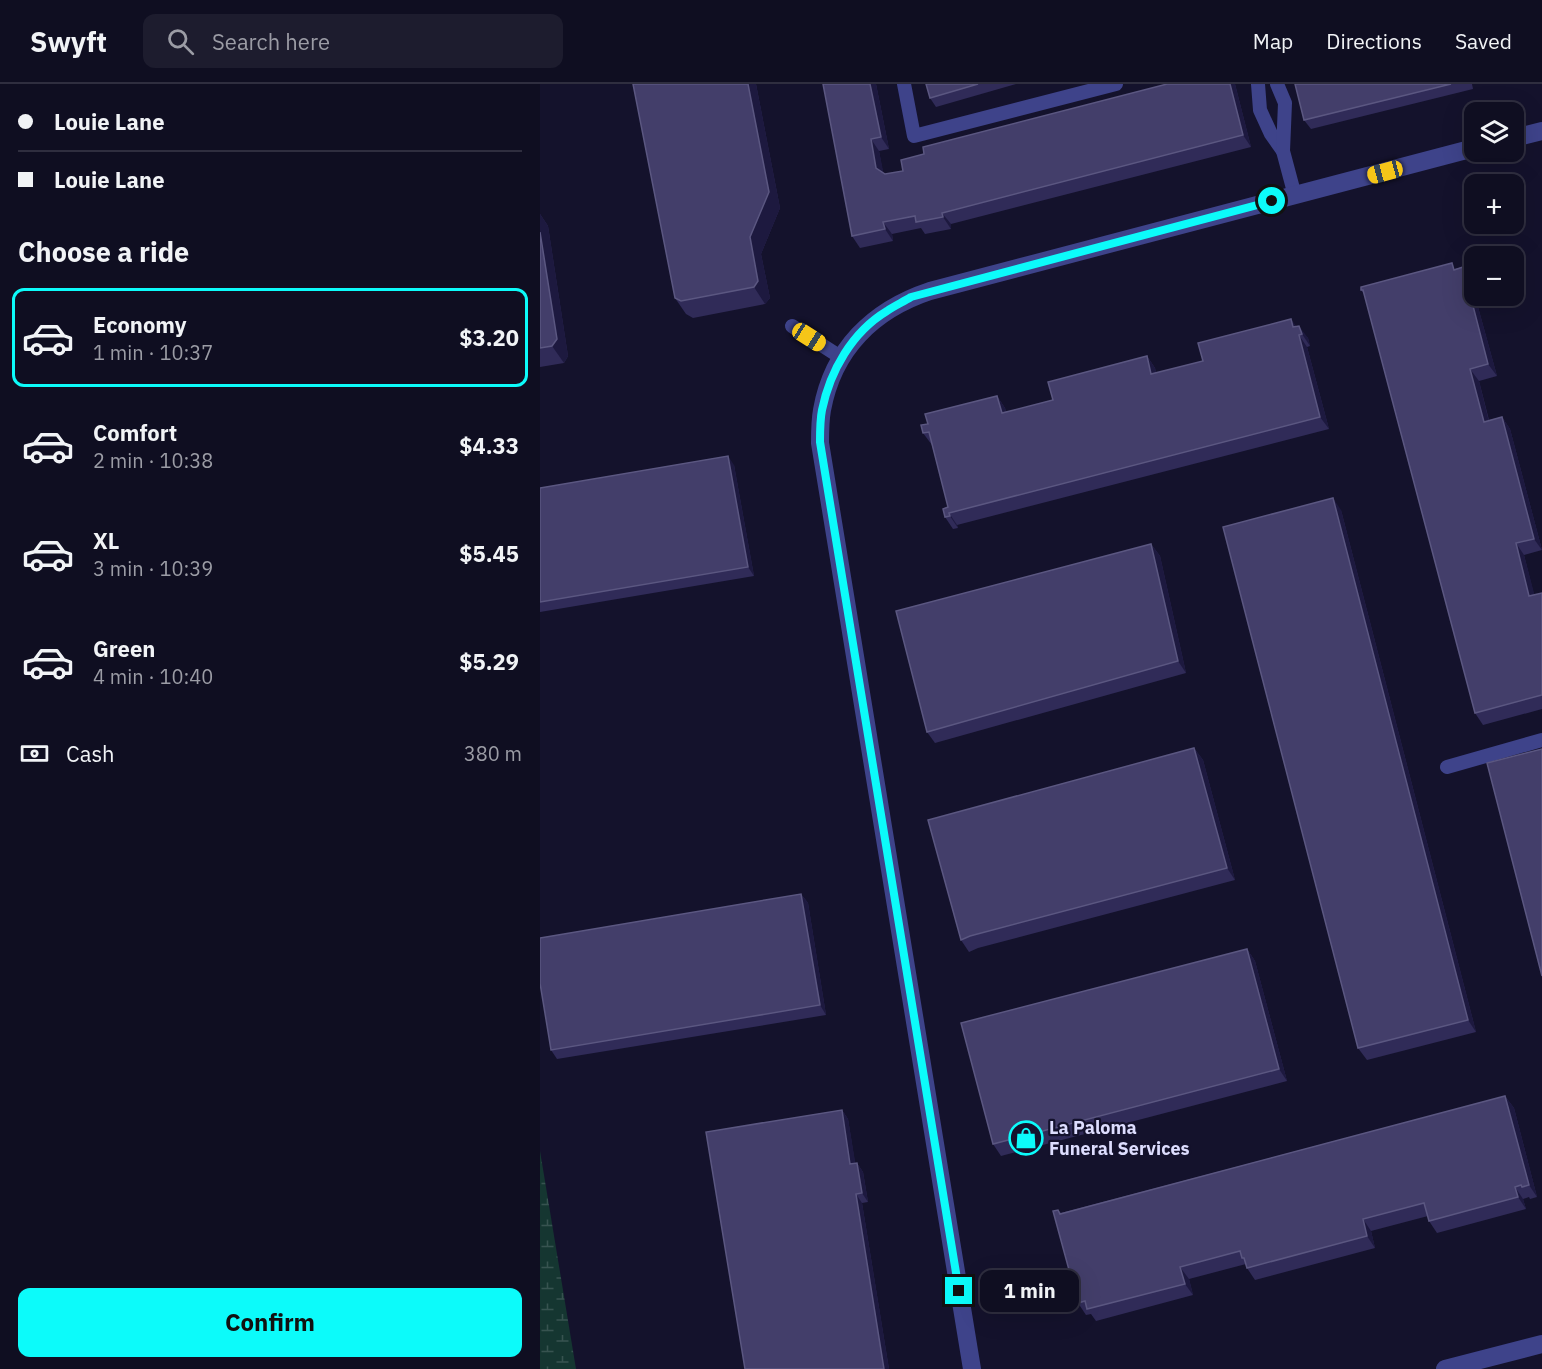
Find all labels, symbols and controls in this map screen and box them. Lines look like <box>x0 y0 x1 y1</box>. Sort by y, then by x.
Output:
search box <box>143 14 563 68</box>
text: Swyft <box>30 23 107 60</box>
icon: search <box>164 25 197 58</box>
text: Search here <box>212 27 330 56</box>
text: Map <box>1253 27 1293 55</box>
text: Directions <box>1326 27 1422 55</box>
text: Saved <box>1455 27 1512 55</box>
map controls <box>1464 102 1524 306</box>
button: layers <box>1464 102 1524 162</box>
text: Louie Lane <box>54 107 165 136</box>
car <box>1365 159 1405 185</box>
text: Louie Lane <box>54 165 165 194</box>
button: + <box>1464 174 1524 234</box>
route start <box>1258 187 1285 214</box>
text: Choose a ride <box>18 234 189 269</box>
button: − <box>1464 246 1524 306</box>
text: Economy <box>93 310 187 339</box>
icon: car <box>21 311 75 365</box>
car <box>789 320 829 354</box>
text: $3.20 <box>459 323 519 352</box>
text: 1 min · 10:37 <box>93 339 213 366</box>
text: Comfort <box>93 418 177 447</box>
icon: car <box>21 419 75 473</box>
text: $4.33 <box>459 431 519 460</box>
text: 2 min · 10:38 <box>93 447 213 474</box>
text: XL <box>93 526 119 555</box>
icon: car <box>21 527 75 581</box>
text: $5.45 <box>459 539 519 568</box>
text: 3 min · 10:39 <box>93 555 213 582</box>
text: Green <box>93 634 155 663</box>
icon: car <box>21 635 75 689</box>
text: $5.29 <box>459 647 519 676</box>
text: 4 min · 10:40 <box>93 663 213 690</box>
icon: cash <box>18 737 51 770</box>
text: Cash <box>66 739 115 768</box>
text: 380 m <box>464 740 522 767</box>
place label: La Paloma Funeral Services <box>1049 1116 1190 1160</box>
shop icon: La Paloma Funeral Services <box>1008 1120 1044 1156</box>
callout: 1 min <box>980 1270 1079 1312</box>
route end <box>945 1277 972 1304</box>
text: 1 min <box>1003 1277 1056 1304</box>
button: Confirm <box>18 1288 522 1357</box>

